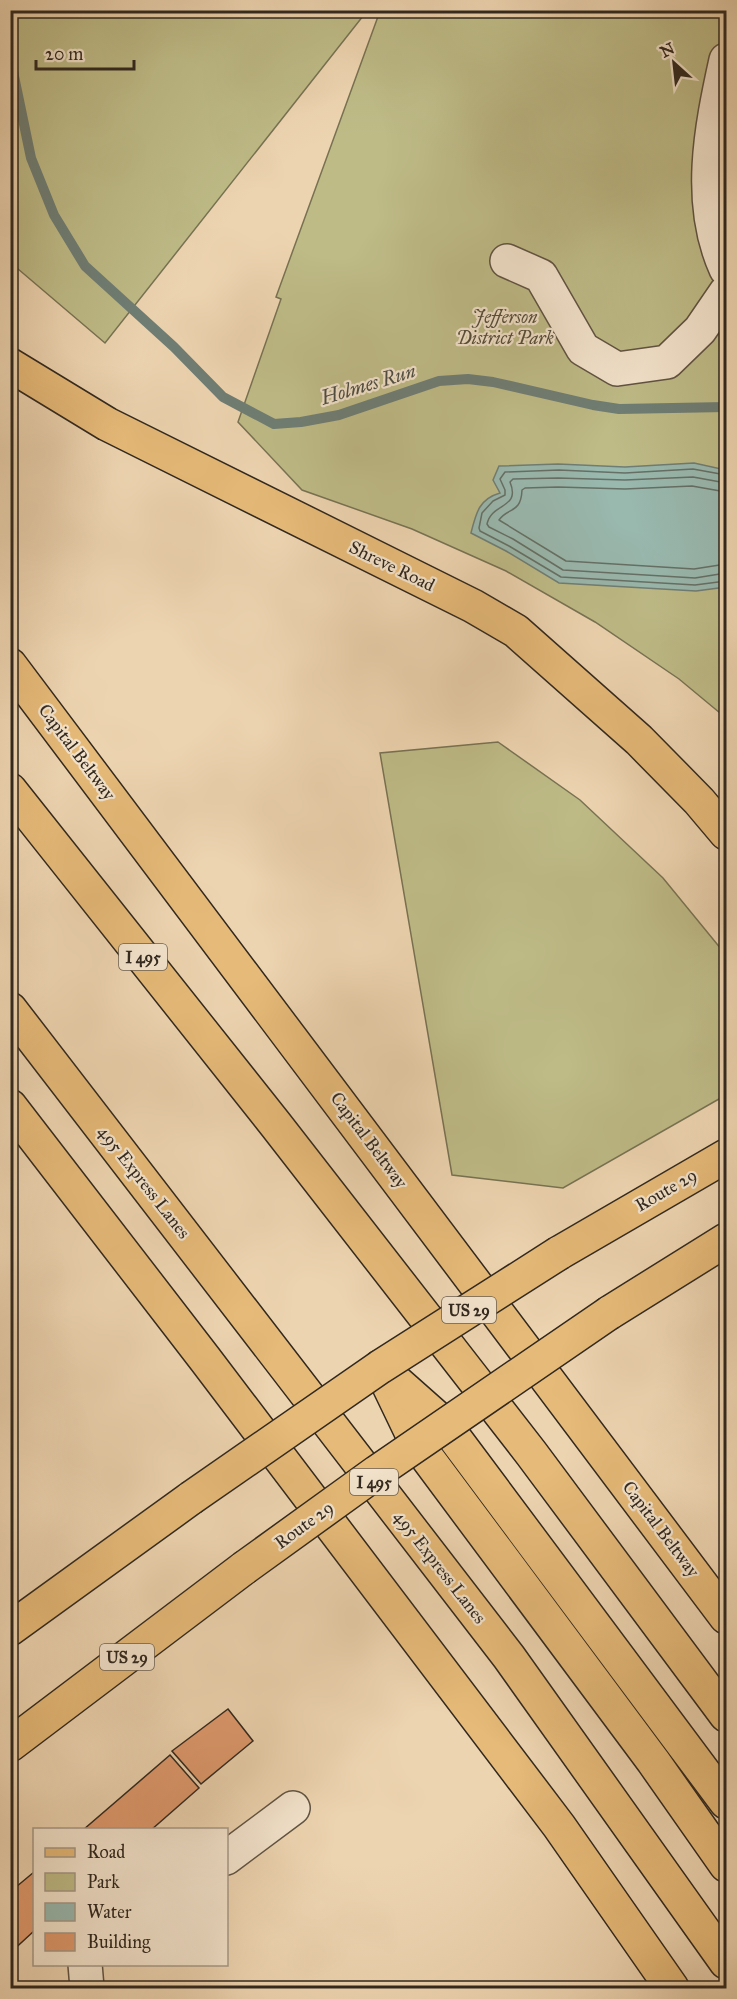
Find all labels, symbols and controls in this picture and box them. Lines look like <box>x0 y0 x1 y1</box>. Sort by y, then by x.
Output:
scale bar <box>36 33 134 71</box>
north arrow <box>644 33 704 93</box>
text: N <box>657 38 678 62</box>
text: 20 m <box>45 43 83 65</box>
park label: Jefferson District Park <box>456 306 554 349</box>
water label: Holmes Run <box>317 358 419 410</box>
street label: Shreve Road <box>346 536 438 596</box>
street label: Capital Beltway <box>34 700 121 805</box>
road number: I 495 <box>119 944 167 970</box>
street label: Capital Beltway <box>326 1088 413 1193</box>
street label: 495 Express Lanes <box>93 1121 195 1243</box>
street label: Route 29 <box>631 1164 701 1216</box>
road number: US 29 <box>442 1297 496 1323</box>
road number: I 495 <box>350 1469 398 1495</box>
street label: Capital Beltway <box>618 1477 705 1582</box>
street label: Route 29 <box>270 1496 338 1554</box>
street label: 495 Express Lanes <box>389 1506 491 1628</box>
road number: US 29 <box>100 1644 154 1670</box>
legend <box>33 1828 228 1966</box>
text: Road <box>87 1841 125 1863</box>
text: Park <box>87 1871 120 1893</box>
text: Water <box>87 1901 132 1923</box>
text: Building <box>87 1931 151 1954</box>

